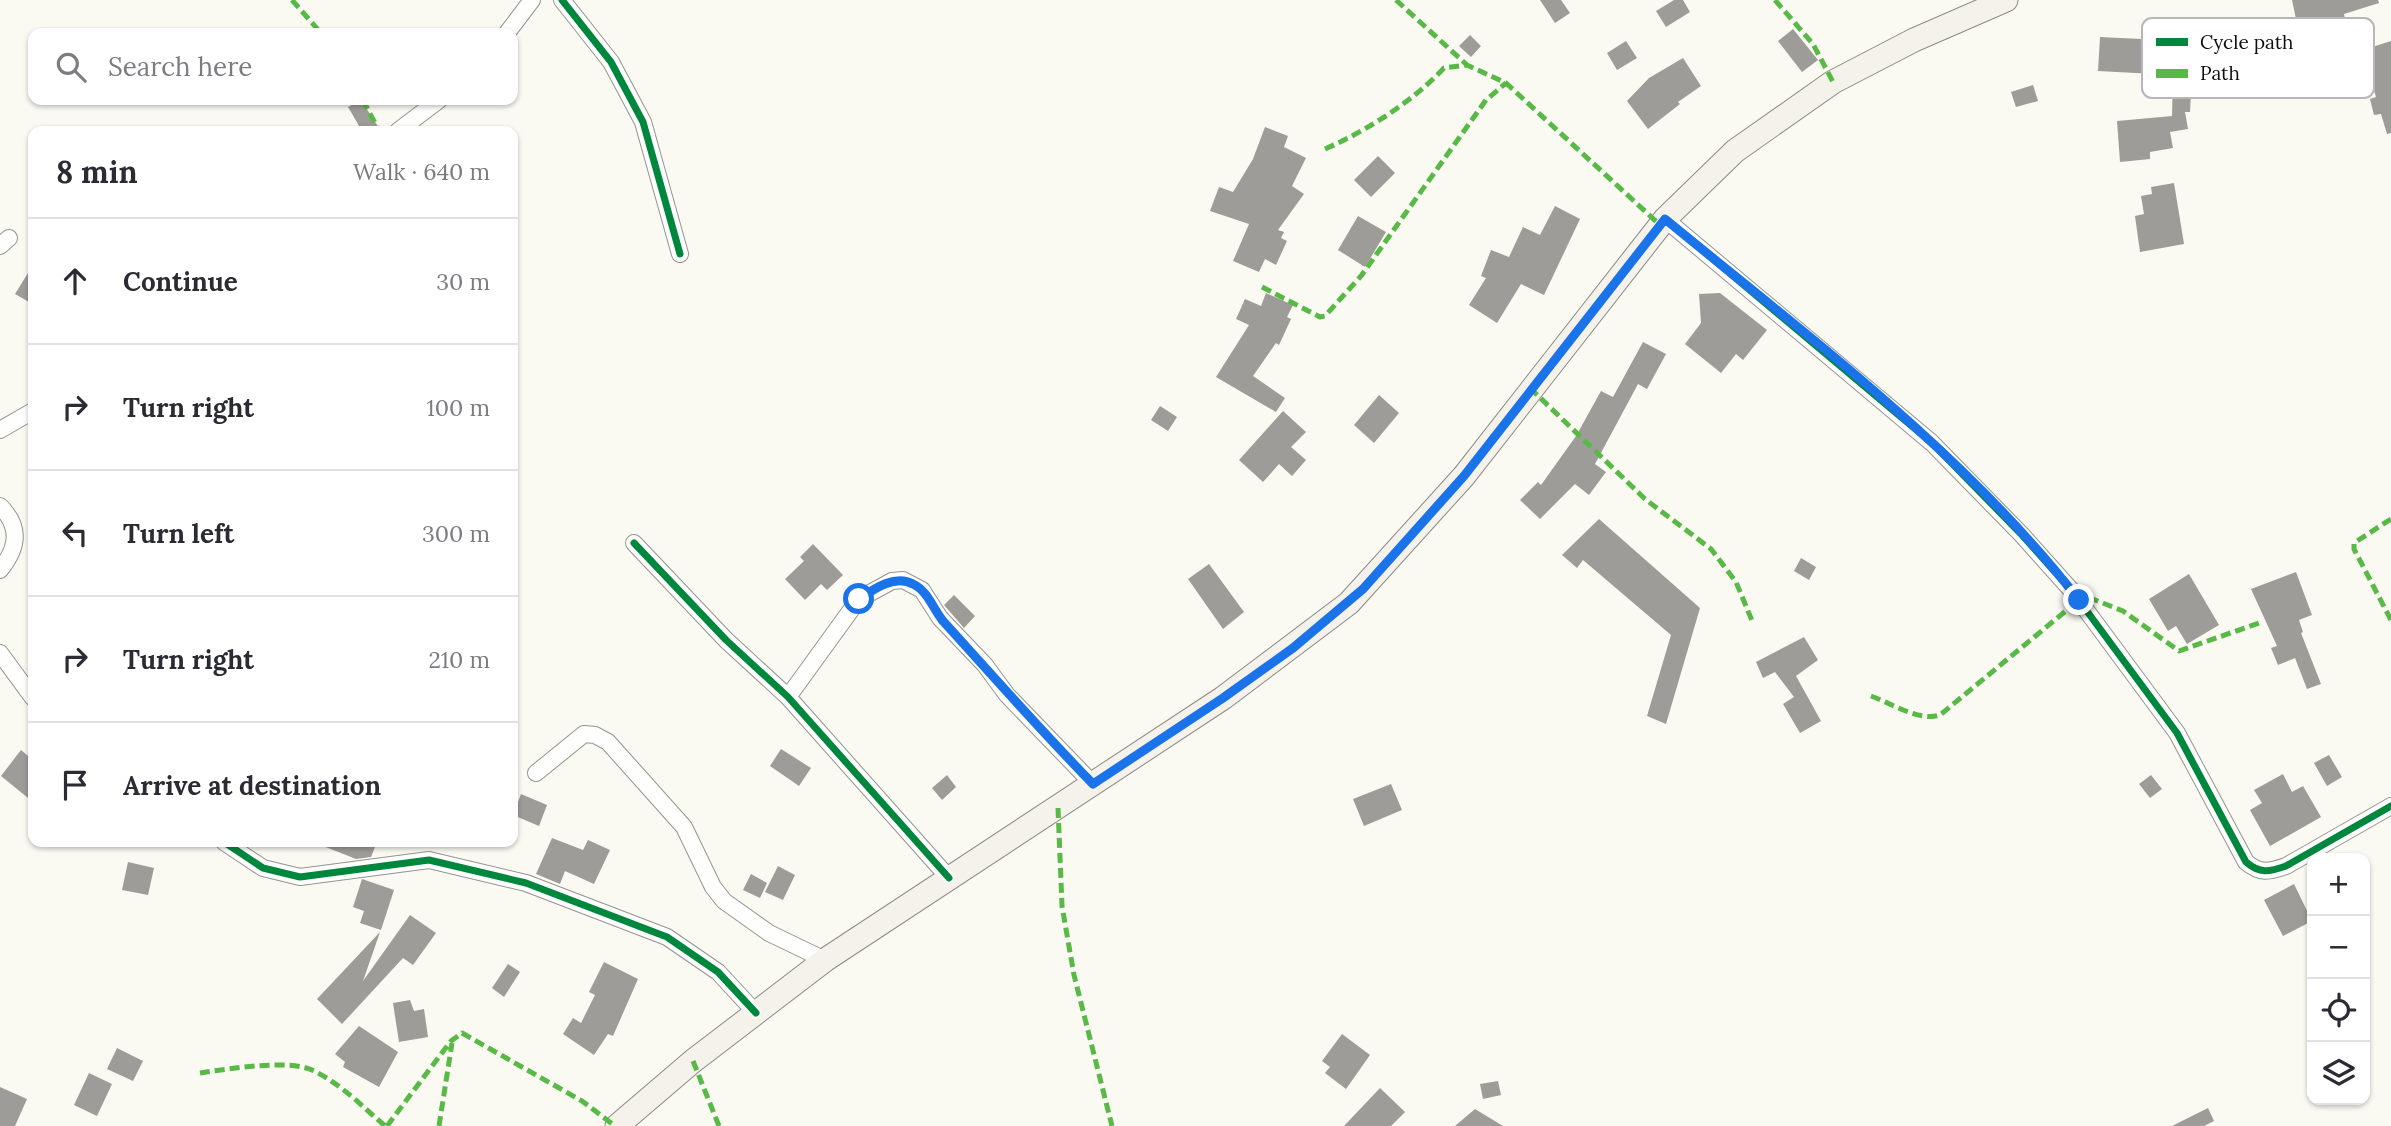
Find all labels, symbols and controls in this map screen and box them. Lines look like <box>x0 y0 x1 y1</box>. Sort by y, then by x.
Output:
legend <box>2142 18 2374 98</box>
search box <box>28 28 518 105</box>
text: Cycle path <box>2200 30 2293 54</box>
icon: search <box>52 48 90 86</box>
text: Search here <box>108 50 252 83</box>
text: Path <box>2200 61 2240 85</box>
text: 8 min <box>56 153 138 191</box>
text: Walk · 640 m <box>353 157 490 186</box>
icon: ahead <box>56 262 94 300</box>
text: Continue <box>123 265 238 298</box>
text: 30 m <box>436 267 490 296</box>
icon: right <box>56 388 94 426</box>
text: Turn right <box>123 391 254 424</box>
text: 100 m <box>426 393 490 422</box>
icon: left <box>56 514 94 552</box>
text: Turn left <box>123 517 234 550</box>
text: 300 m <box>422 519 490 548</box>
route start <box>843 583 874 614</box>
route end <box>2063 584 2094 615</box>
icon: right <box>56 640 94 678</box>
text: Turn right <box>123 643 254 676</box>
text: 210 m <box>428 645 490 674</box>
icon: arrive <box>56 766 94 804</box>
text: Arrive at destination <box>123 769 381 802</box>
map controls <box>2307 853 2370 1105</box>
button: + <box>2307 853 2370 916</box>
button: − <box>2307 916 2370 979</box>
button: locate <box>2307 979 2370 1042</box>
button: layers <box>2307 1042 2370 1105</box>

